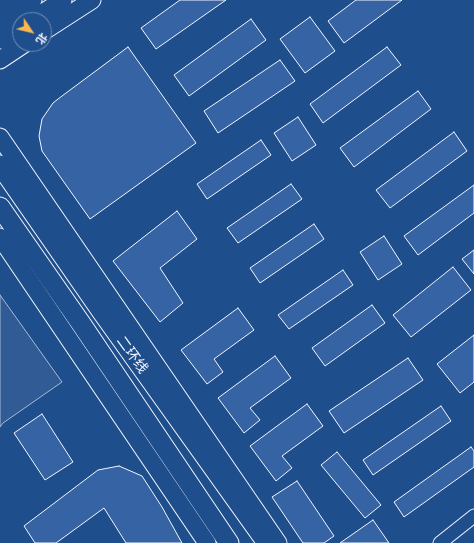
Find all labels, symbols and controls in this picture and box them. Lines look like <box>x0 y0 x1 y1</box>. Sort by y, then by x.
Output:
north arrow <box>12 12 52 52</box>
text: 北 <box>33 30 50 47</box>
street label: 二环线 <box>113 333 151 377</box>

